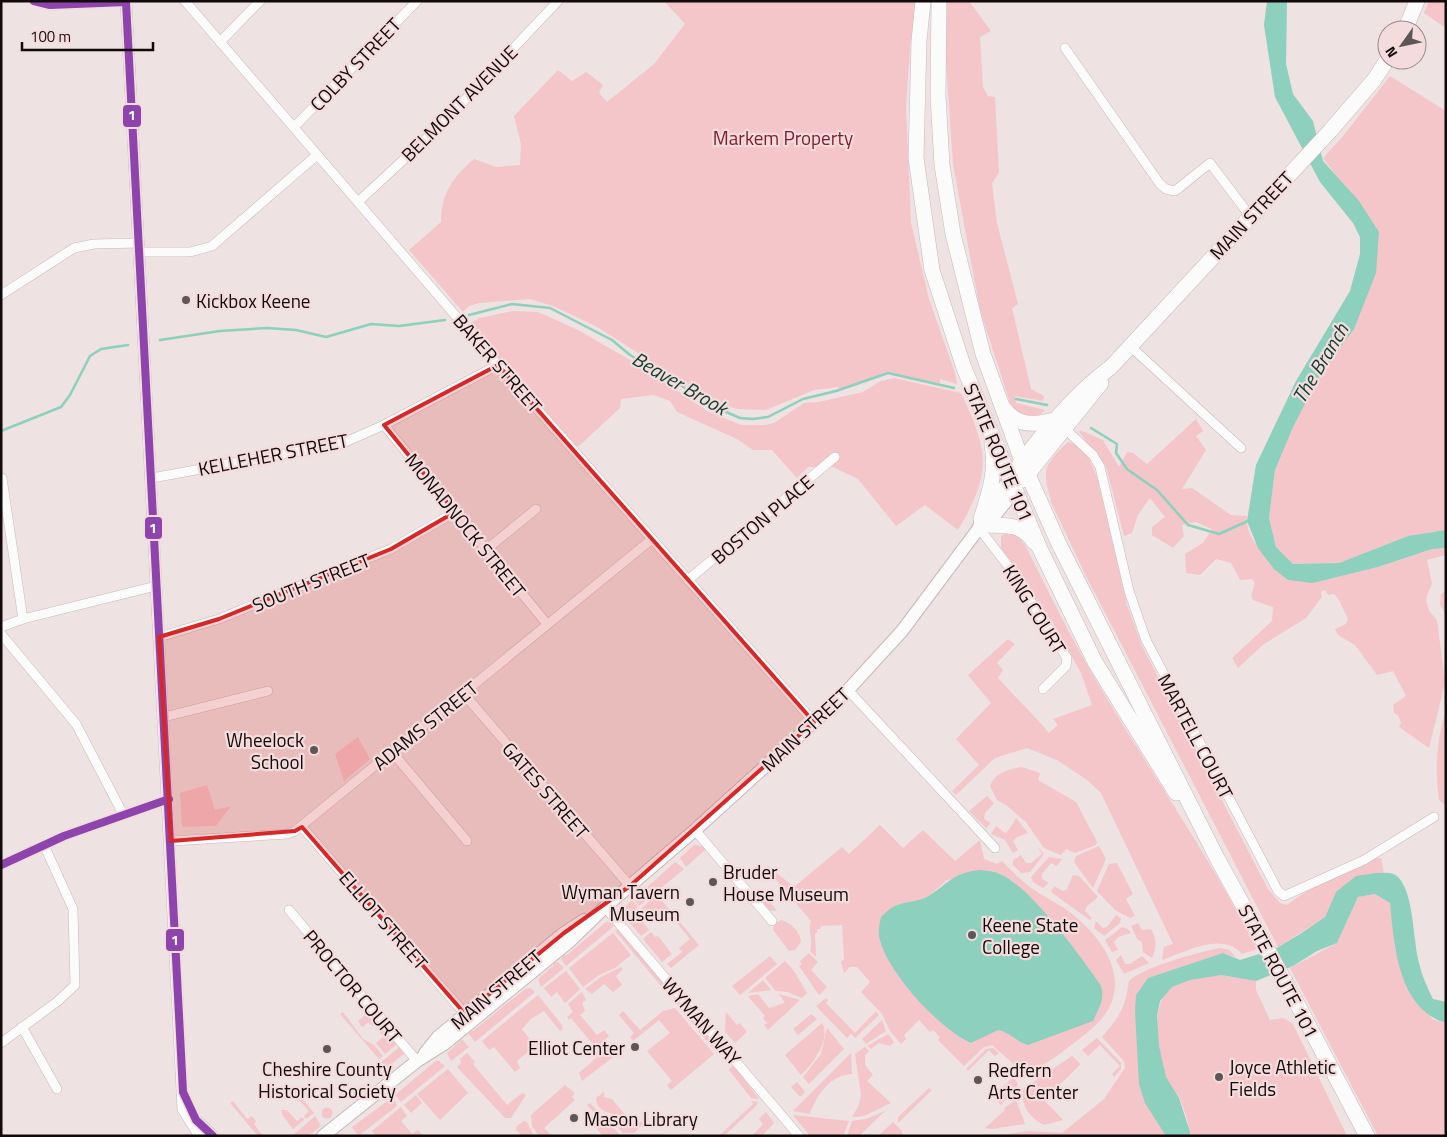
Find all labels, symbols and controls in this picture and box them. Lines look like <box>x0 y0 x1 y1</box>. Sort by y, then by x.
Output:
street label: COLBY STREET <box>303 11 407 117</box>
scale bar <box>22 20 154 52</box>
north arrow <box>1377 20 1427 70</box>
text: 100 m <box>30 25 71 48</box>
street label: BELMONT AVENUE <box>394 38 524 168</box>
text: N <box>1379 43 1402 62</box>
line badge: 1 <box>122 104 142 128</box>
text: 1 <box>128 104 136 125</box>
park label: Markem Property <box>713 123 853 152</box>
street label: MAIN STREET <box>1202 164 1300 266</box>
place label: Kickbox Keene <box>196 286 310 315</box>
marker: Kickbox Keene <box>180 294 192 306</box>
street label: BAKER STREET <box>447 307 549 419</box>
water label: The Branch <box>1284 316 1357 409</box>
water label: Beaver Brook <box>626 343 735 424</box>
street label: STATE ROUTE 101 <box>957 378 1041 526</box>
street label: KELLEHER STREET <box>196 425 350 483</box>
street label: MONADNOCK STREET <box>399 446 533 604</box>
street label: BOSTON PLACE <box>704 467 820 571</box>
line badge: 1 <box>144 516 163 540</box>
text: 1 <box>149 517 157 538</box>
street label: SOUTH STREET <box>248 545 374 619</box>
street label: KING COURT <box>996 559 1074 659</box>
street label: MARTELL COURT <box>1151 668 1241 804</box>
street label: ADAMS STREET <box>366 673 484 777</box>
street label: MAIN STREET <box>754 680 856 778</box>
place label: Wheelock School <box>226 725 304 776</box>
street label: GATES STREET <box>496 735 596 845</box>
marker: Wheelock School <box>308 744 320 756</box>
place label: Bruder House Museum <box>723 857 849 908</box>
street label: ELLIOT STREET <box>333 864 435 976</box>
marker: Bruder House Museum <box>707 876 719 888</box>
place label: Wyman Tavern Museum <box>561 877 680 928</box>
marker: Wyman Tavern Museum <box>684 896 696 908</box>
street label: STATE ROUTE 101 <box>1232 899 1326 1043</box>
place label: Keene State College <box>982 910 1078 961</box>
street label: PROCTOR COURT <box>297 923 409 1049</box>
line badge: 1 <box>165 928 185 952</box>
text: 1 <box>171 929 179 950</box>
marker: Keene State College <box>966 929 978 941</box>
street label: MAIN STREET <box>444 942 548 1036</box>
street label: WYMAN WAY <box>655 971 749 1072</box>
place label: Elliot Center <box>528 1033 625 1062</box>
marker: Elliot Center <box>629 1041 641 1053</box>
marker: Cheshire County Historical Society <box>321 1043 333 1055</box>
place label: Joyce Athletic Fields <box>1229 1052 1336 1103</box>
place label: Cheshire County Historical Society <box>258 1054 396 1105</box>
place label: Redfern Arts Center <box>988 1055 1079 1106</box>
marker: Joyce Athletic Fields <box>1213 1071 1225 1083</box>
marker: Redfern Arts Center <box>972 1074 984 1086</box>
place label: Mason Library <box>584 1104 698 1133</box>
marker: Mason Library <box>568 1112 580 1124</box>

